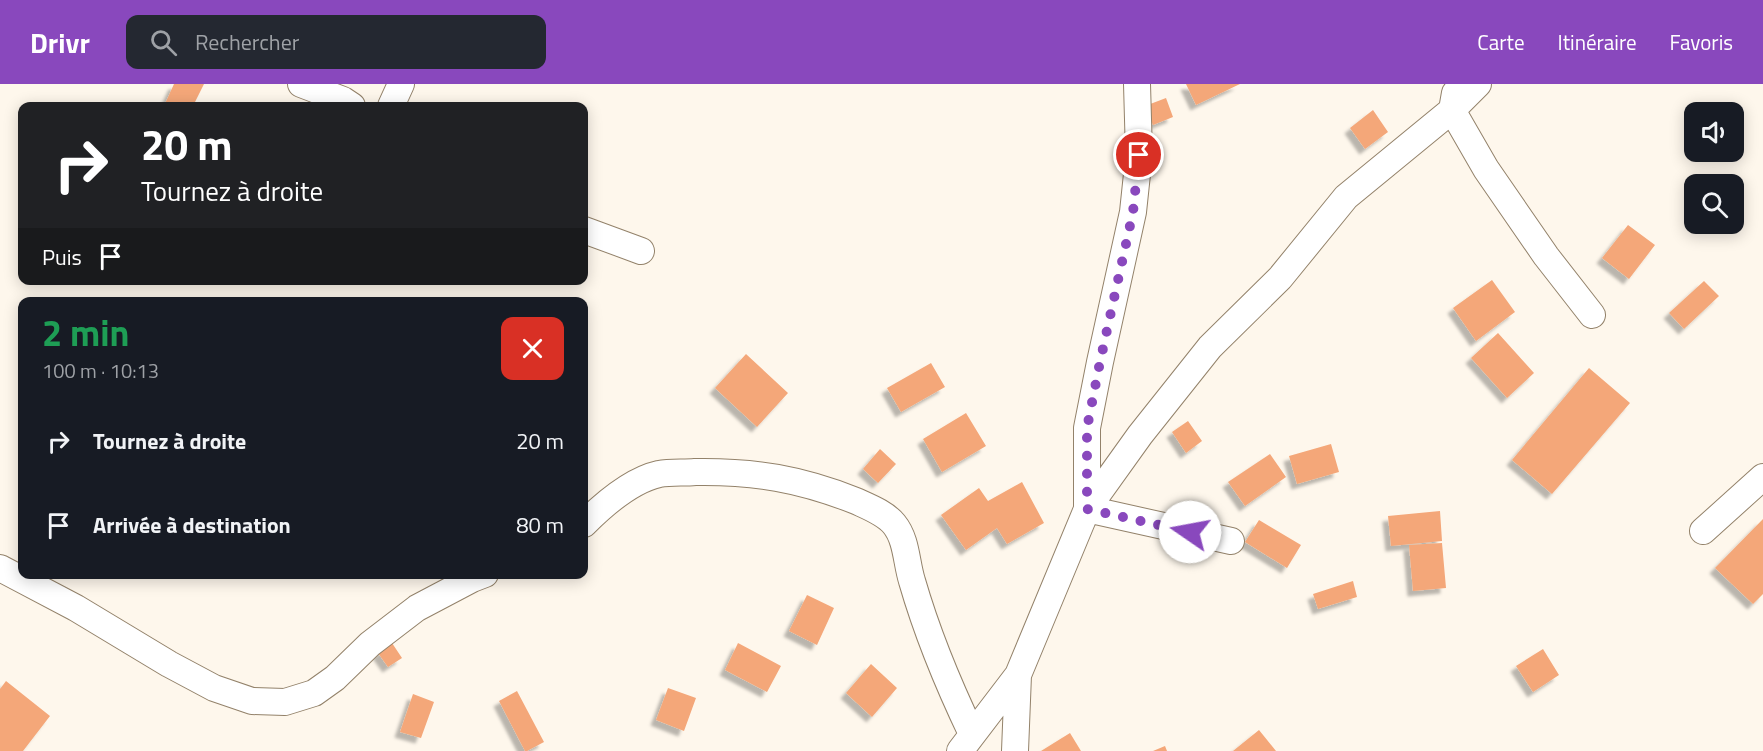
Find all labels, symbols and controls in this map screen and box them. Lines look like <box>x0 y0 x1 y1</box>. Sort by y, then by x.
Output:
search box <box>126 15 546 69</box>
text: Drivr <box>30 21 90 64</box>
text: Rechercher <box>195 25 299 59</box>
icon: search <box>147 26 180 59</box>
text: Carte <box>1477 26 1525 58</box>
text: Itinéraire <box>1558 26 1637 58</box>
text: Favoris <box>1670 26 1733 58</box>
map controls <box>1684 102 1744 234</box>
button: sound <box>1684 102 1744 162</box>
text: 20 m <box>141 112 233 176</box>
icon: right <box>42 126 120 204</box>
pin <box>1113 129 1164 180</box>
icon: arrive <box>1122 138 1155 171</box>
text: Tournez à droite <box>141 170 323 211</box>
button: search <box>1684 174 1744 234</box>
text: Puis <box>42 240 82 274</box>
icon: arrive <box>94 240 127 273</box>
text: 2 min <box>42 305 129 360</box>
button: close <box>501 317 564 380</box>
text: 100 m · 10:13 <box>42 355 159 386</box>
text: Tournez à droite <box>93 424 246 458</box>
text: 20 m <box>516 424 564 458</box>
icon: right <box>42 425 75 458</box>
position arrow <box>1158 500 1222 564</box>
text: Arrivée à destination <box>93 508 291 542</box>
text: 80 m <box>516 508 564 542</box>
icon: arrive <box>42 509 75 542</box>

